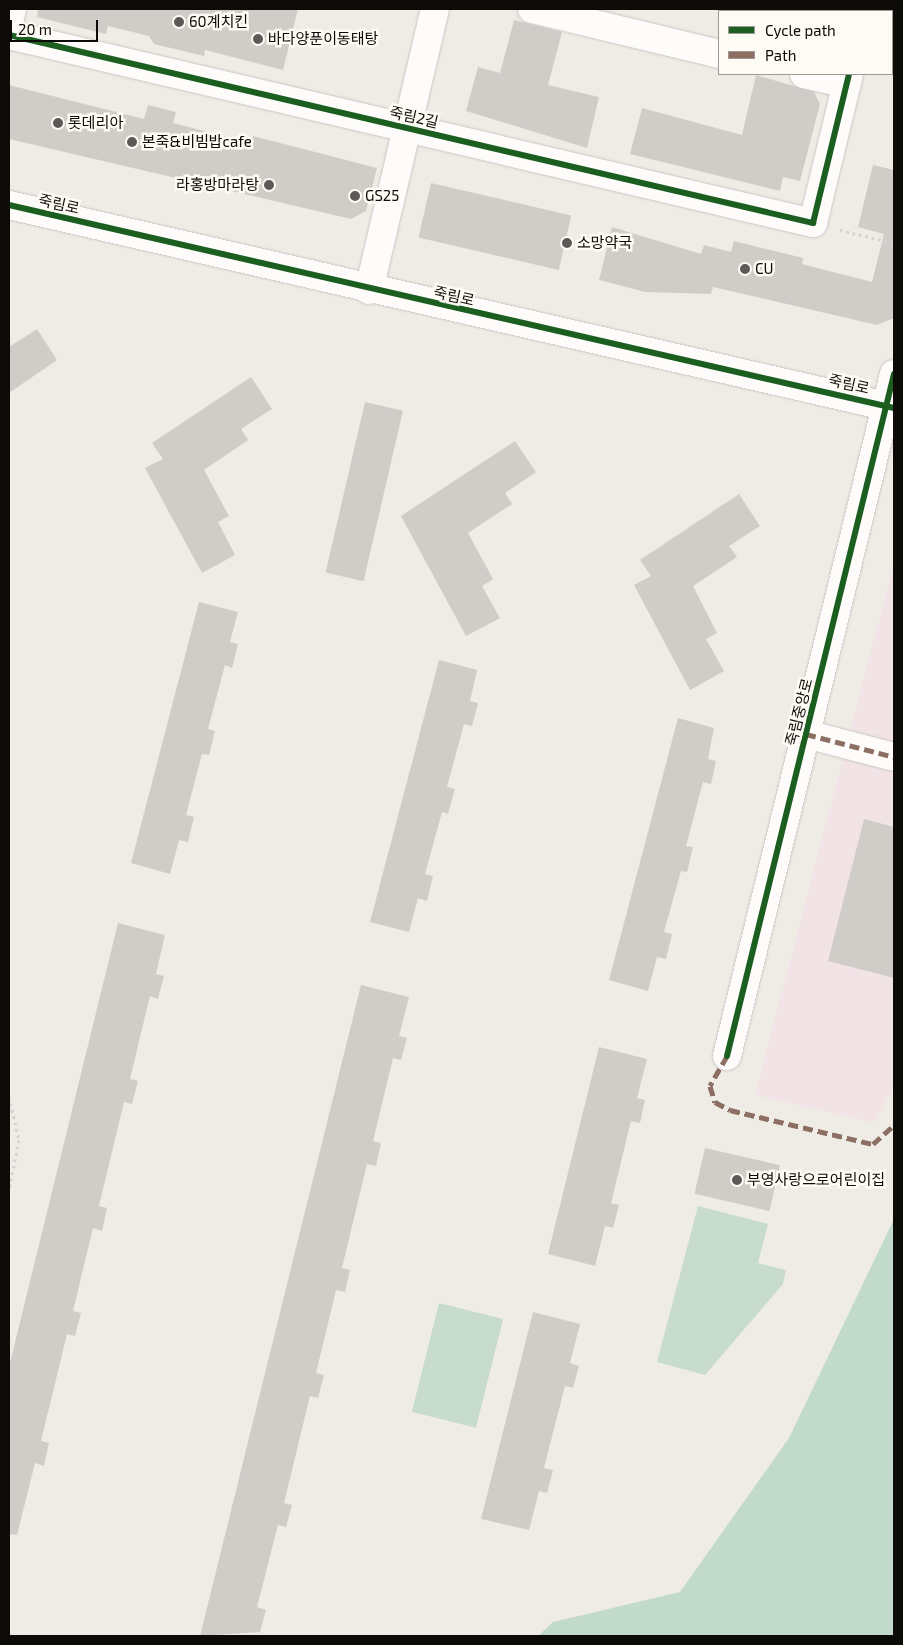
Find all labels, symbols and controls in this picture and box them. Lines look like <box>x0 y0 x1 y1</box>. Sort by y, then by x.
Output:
scale bar <box>12 10 100 42</box>
legend <box>718 10 893 75</box>
place label: 60계치킨 <box>189 13 248 31</box>
marker: 60계치킨 <box>173 16 185 28</box>
text: 20 m <box>18 20 52 38</box>
text: Cycle path <box>765 21 836 39</box>
place label: 바다양푼이동태탕 <box>268 30 378 48</box>
marker: 바다양푼이동태탕 <box>252 33 264 45</box>
text: Path <box>765 46 796 64</box>
street label: 죽림2길 <box>388 103 440 131</box>
place label: 롯데리아 <box>68 114 123 132</box>
marker: 롯데리아 <box>52 117 64 129</box>
place label: 본죽&비빔밥cafe <box>142 133 252 151</box>
marker: 본죽&비빔밥cafe <box>126 136 138 148</box>
place label: 라홍방마라탕 <box>176 176 259 194</box>
marker: 라홍방마라탕 <box>263 179 275 191</box>
place label: GS25 <box>365 187 399 205</box>
marker: GS25 <box>349 190 361 202</box>
street label: 죽림로 <box>37 191 81 217</box>
place label: 소망약국 <box>577 234 632 252</box>
marker: 소망약국 <box>561 237 573 249</box>
place label: CU <box>755 260 774 278</box>
marker: CU <box>739 263 751 275</box>
street label: 죽림로 <box>432 283 476 309</box>
street label: 죽림로 <box>827 371 871 397</box>
street label: 죽림중앙로 <box>782 676 816 748</box>
place label: 부영사랑으로어린이집 <box>747 1171 885 1189</box>
marker: 부영사랑으로어린이집 <box>731 1174 743 1186</box>

